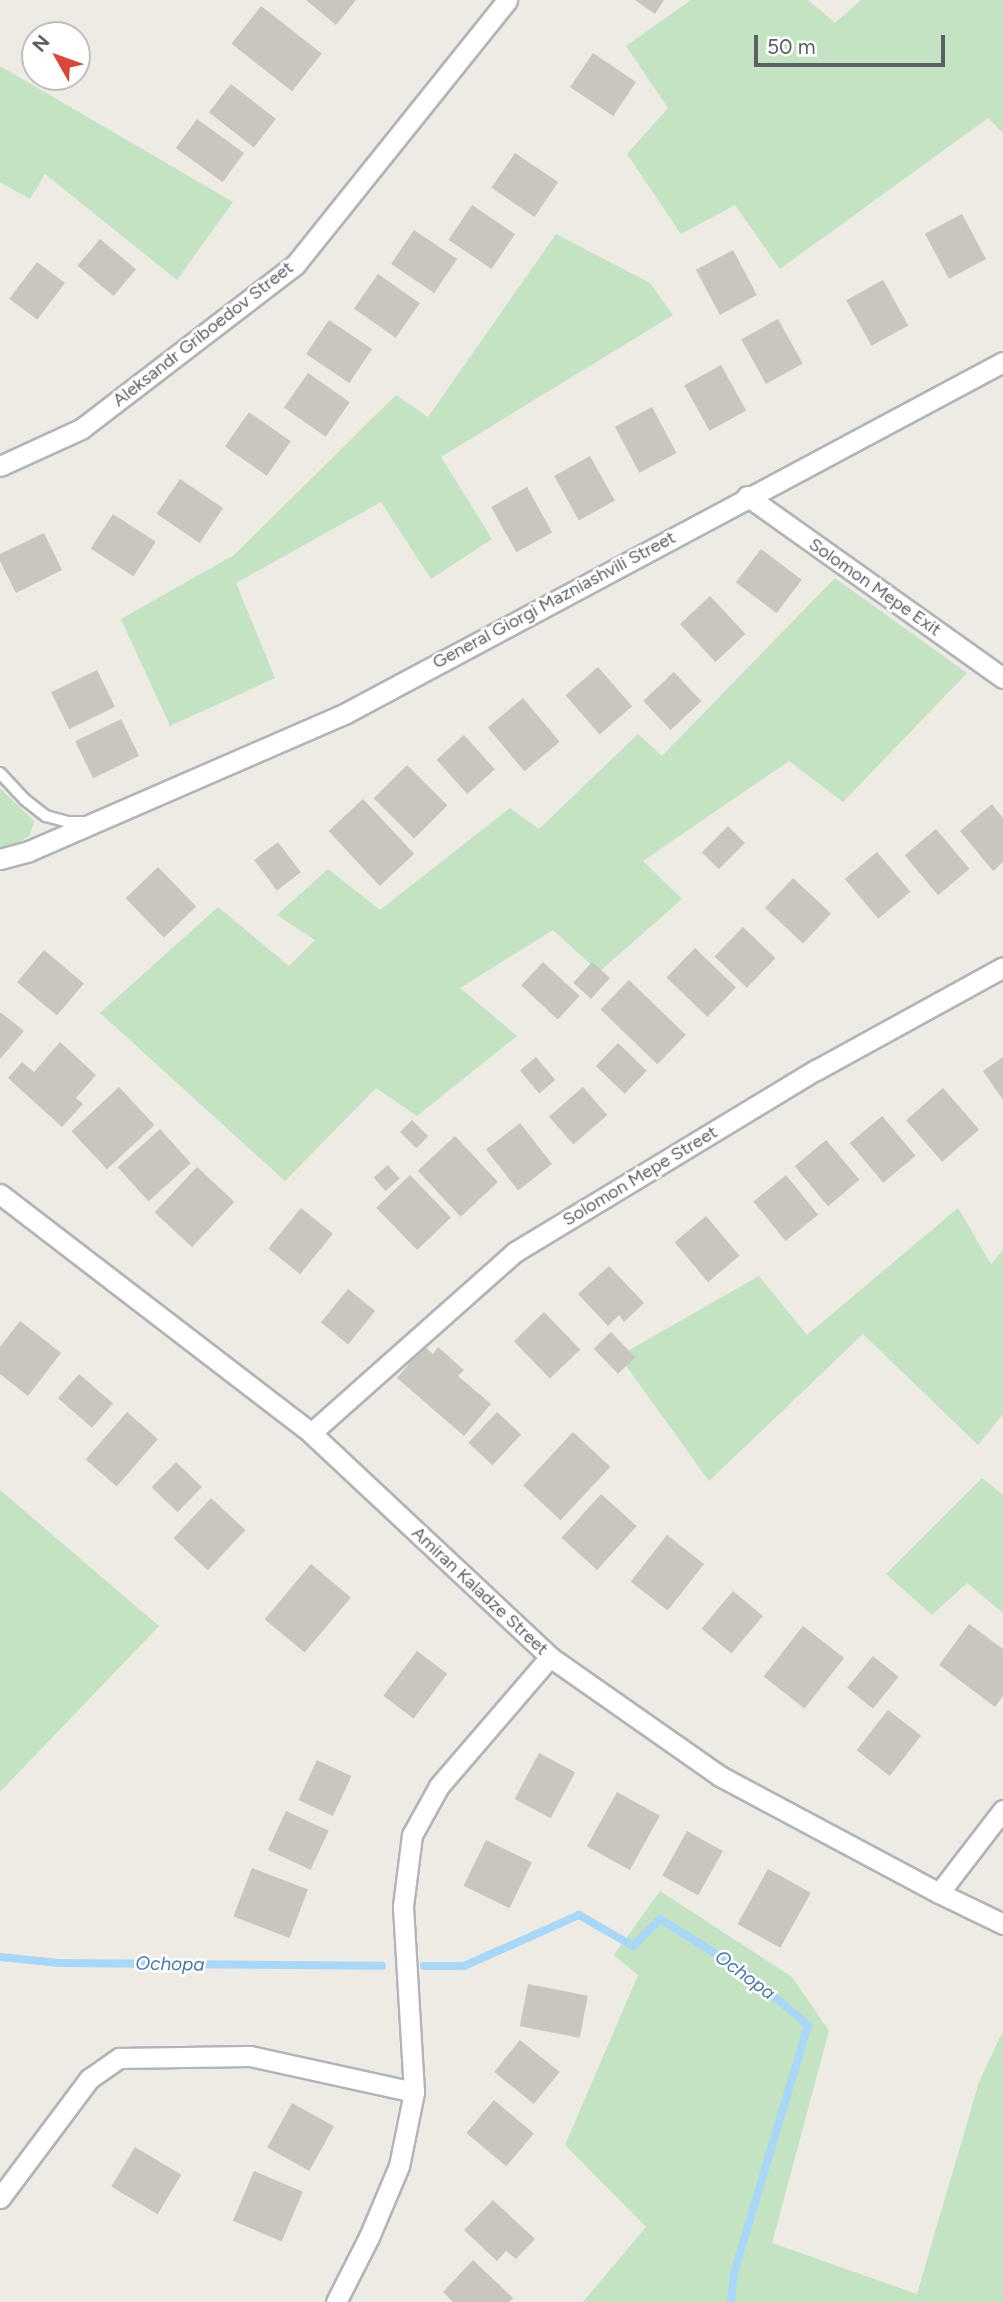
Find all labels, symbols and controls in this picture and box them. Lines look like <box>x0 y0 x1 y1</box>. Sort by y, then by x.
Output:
north arrow <box>21 21 91 91</box>
scale bar <box>758 21 949 65</box>
text: N <box>28 30 55 56</box>
text: 50 m <box>767 34 816 59</box>
street label: Aleksandr Griboedov Street <box>108 257 298 411</box>
street label: General Giorgi Mazniashvili Street <box>429 527 679 673</box>
street label: Solomon Mepe Exit <box>805 533 945 641</box>
street label: Solomon Mepe Street <box>559 1121 721 1231</box>
street label: Amiran Kaladze Street <box>407 1522 553 1660</box>
water label: Ochopa <box>710 1945 780 2005</box>
water label: Ochopa <box>135 1952 205 1976</box>

